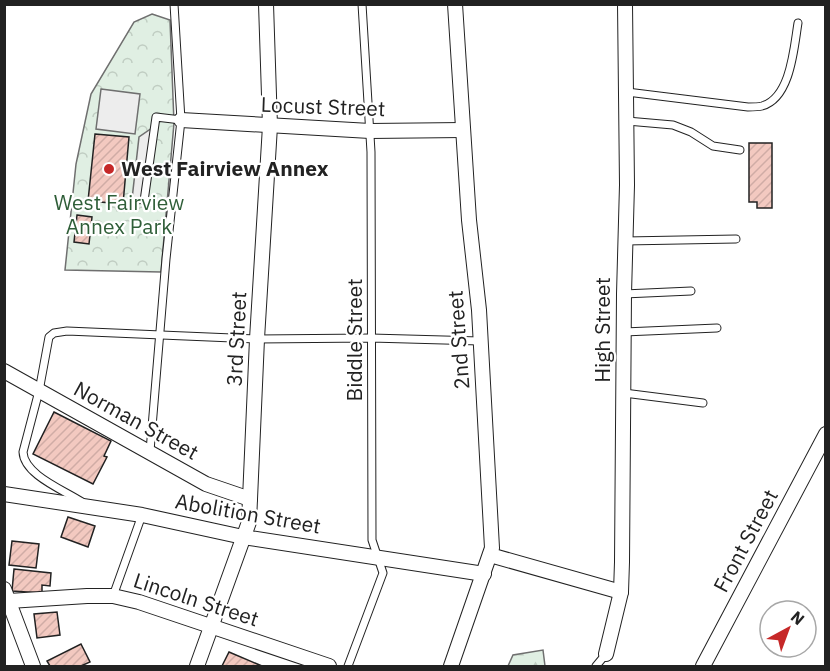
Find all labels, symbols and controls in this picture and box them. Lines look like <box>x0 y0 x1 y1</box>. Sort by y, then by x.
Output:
street label: Locust Street <box>260 90 386 122</box>
place label: West Fairview Annex <box>121 154 329 182</box>
marker: West Fairview Annex <box>102 162 116 176</box>
park label: West Fairview Annex Park <box>54 188 184 240</box>
street label: High Street <box>588 277 616 383</box>
street label: Biddle Street <box>340 278 368 402</box>
street label: 2nd Street <box>441 290 475 391</box>
street label: 3rd Street <box>220 291 252 387</box>
street label: Norman Street <box>69 374 204 466</box>
street label: Front Street <box>706 484 784 597</box>
street label: Abolition Street <box>173 486 323 540</box>
street label: Lincoln Street <box>130 566 263 632</box>
north arrow <box>758 599 818 659</box>
text: N <box>787 606 809 629</box>

